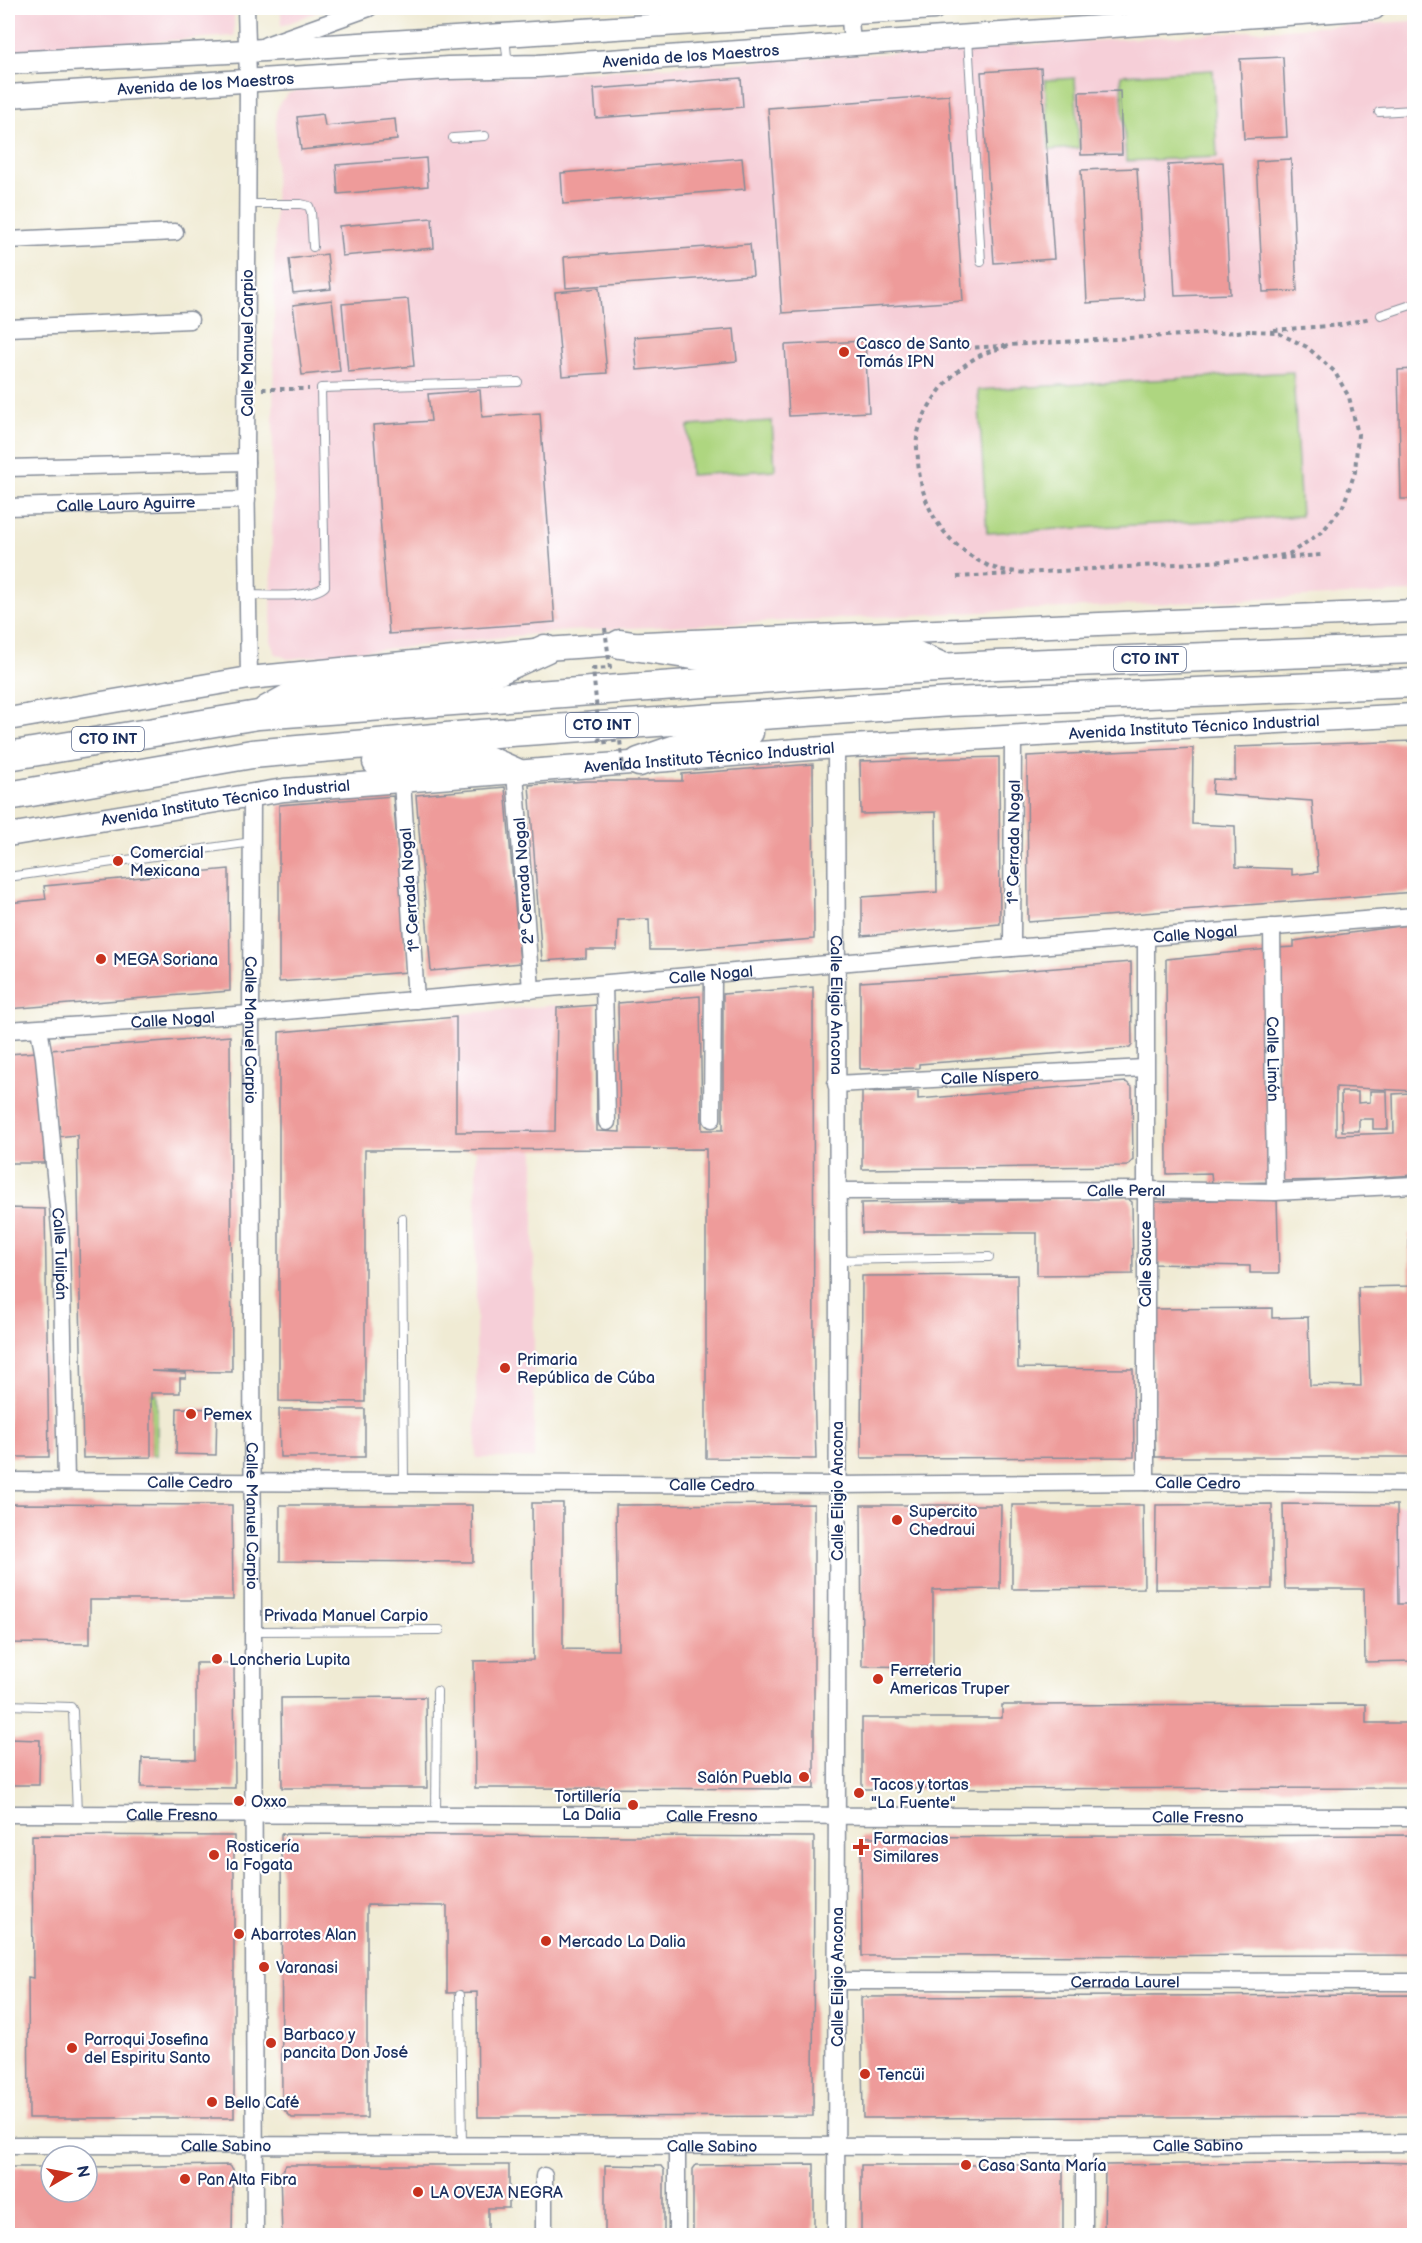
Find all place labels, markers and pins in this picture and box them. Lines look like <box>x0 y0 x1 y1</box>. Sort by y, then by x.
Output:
place label: Casco de Santo Tomás IPN <box>856 335 970 372</box>
marker: Casco de Santo Tomás IPN <box>837 345 851 359</box>
place label: Comercial Mexicana <box>130 844 204 881</box>
marker: Comercial Mexicana <box>111 854 125 868</box>
place label: MEGA Soriana <box>113 951 218 970</box>
marker: MEGA Soriana <box>94 952 108 966</box>
place label: Primaria República de Cúba <box>517 1351 655 1388</box>
marker: Primaria República de Cúba <box>498 1361 512 1375</box>
place label: Pemex <box>203 1406 252 1425</box>
marker: Pemex <box>184 1407 198 1421</box>
place label: Supercito Chedraui <box>909 1503 978 1540</box>
marker: Supercito Chedraui <box>890 1513 904 1527</box>
place label: Loncheria Lupita <box>229 1651 350 1670</box>
marker: Loncheria Lupita <box>210 1652 224 1666</box>
place label: Ferreteria Americas Truper <box>890 1662 1010 1699</box>
marker: Ferreteria Americas Truper <box>871 1672 885 1686</box>
place label: Salón Puebla <box>697 1769 792 1788</box>
marker: Salón Puebla <box>797 1770 811 1784</box>
place label: Tacos y tortas "La Fuente" <box>871 1776 969 1813</box>
marker: Tacos y tortas "La Fuente" <box>852 1786 866 1800</box>
place label: Tortillería La Dalia <box>554 1788 621 1825</box>
place label: Oxxo <box>251 1793 287 1812</box>
marker: Oxxo <box>232 1794 246 1808</box>
marker: Tortillería La Dalia <box>626 1798 640 1812</box>
place label: Farmacias Similares <box>873 1830 948 1867</box>
place label: Rosticería la Fogata <box>226 1838 300 1875</box>
marker: Farmacias Similares <box>854 1840 868 1854</box>
marker: Rosticería la Fogata <box>207 1848 221 1862</box>
place label: Abarrotes Alan <box>251 1926 356 1945</box>
marker: Abarrotes Alan <box>232 1927 246 1941</box>
place label: Mercado La Dalia <box>558 1933 686 1952</box>
marker: Mercado La Dalia <box>539 1934 553 1948</box>
place label: Varanasi <box>276 1959 338 1978</box>
marker: Varanasi <box>257 1960 271 1974</box>
place label: Barbaco y pancita Don José <box>283 2026 408 2063</box>
place label: Parroqui Josefina del Espiritu Santo <box>84 2031 211 2068</box>
marker: Barbaco y pancita Don José <box>264 2036 278 2050</box>
marker: Parroqui Josefina del Espiritu Santo <box>65 2041 79 2055</box>
place label: Tencüi <box>877 2066 925 2085</box>
marker: Tencüi <box>858 2067 872 2081</box>
place label: Bello Café <box>224 2094 300 2113</box>
marker: Bello Café <box>205 2095 219 2109</box>
place label: Casa Santa María <box>978 2157 1106 2176</box>
marker: Casa Santa María <box>959 2158 973 2172</box>
place label: Pan Alta Fibra <box>197 2171 297 2190</box>
marker: Pan Alta Fibra <box>178 2172 192 2186</box>
place label: LA OVEJA NEGRA <box>430 2184 563 2203</box>
marker: LA OVEJA NEGRA <box>411 2185 425 2199</box>

